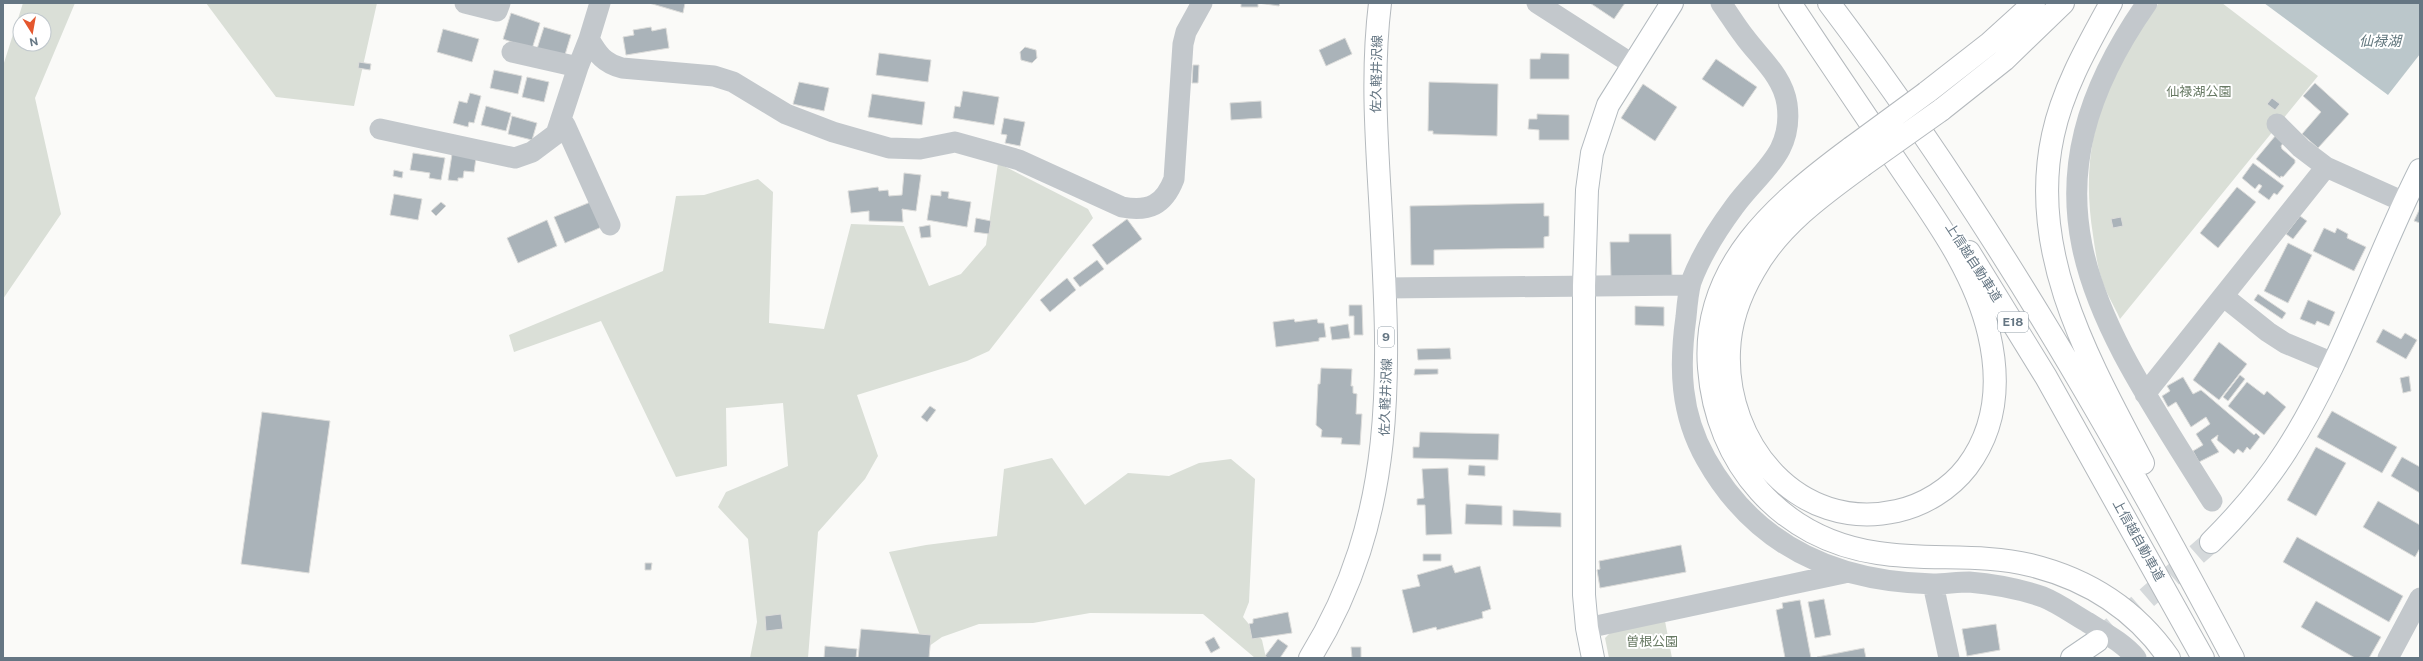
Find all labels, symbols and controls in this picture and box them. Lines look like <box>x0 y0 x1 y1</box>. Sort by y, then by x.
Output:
north arrow <box>12 12 52 52</box>
water label: 仙禄湖 <box>2359 33 2403 49</box>
text: N <box>29 35 39 49</box>
street label: 佐久軽井沢線 <box>1368 35 1385 113</box>
park label: 仙禄湖公園 <box>2166 84 2232 99</box>
street label: 上信越自動車道 <box>1943 220 2005 305</box>
road number: E18 <box>1998 312 2028 332</box>
road number: 9 <box>1378 327 1394 347</box>
street label: 佐久軽井沢線 <box>1377 358 1394 436</box>
street label: 上信越自動車道 <box>2110 497 2167 584</box>
park label: 曽根公園 <box>1626 634 1678 649</box>

